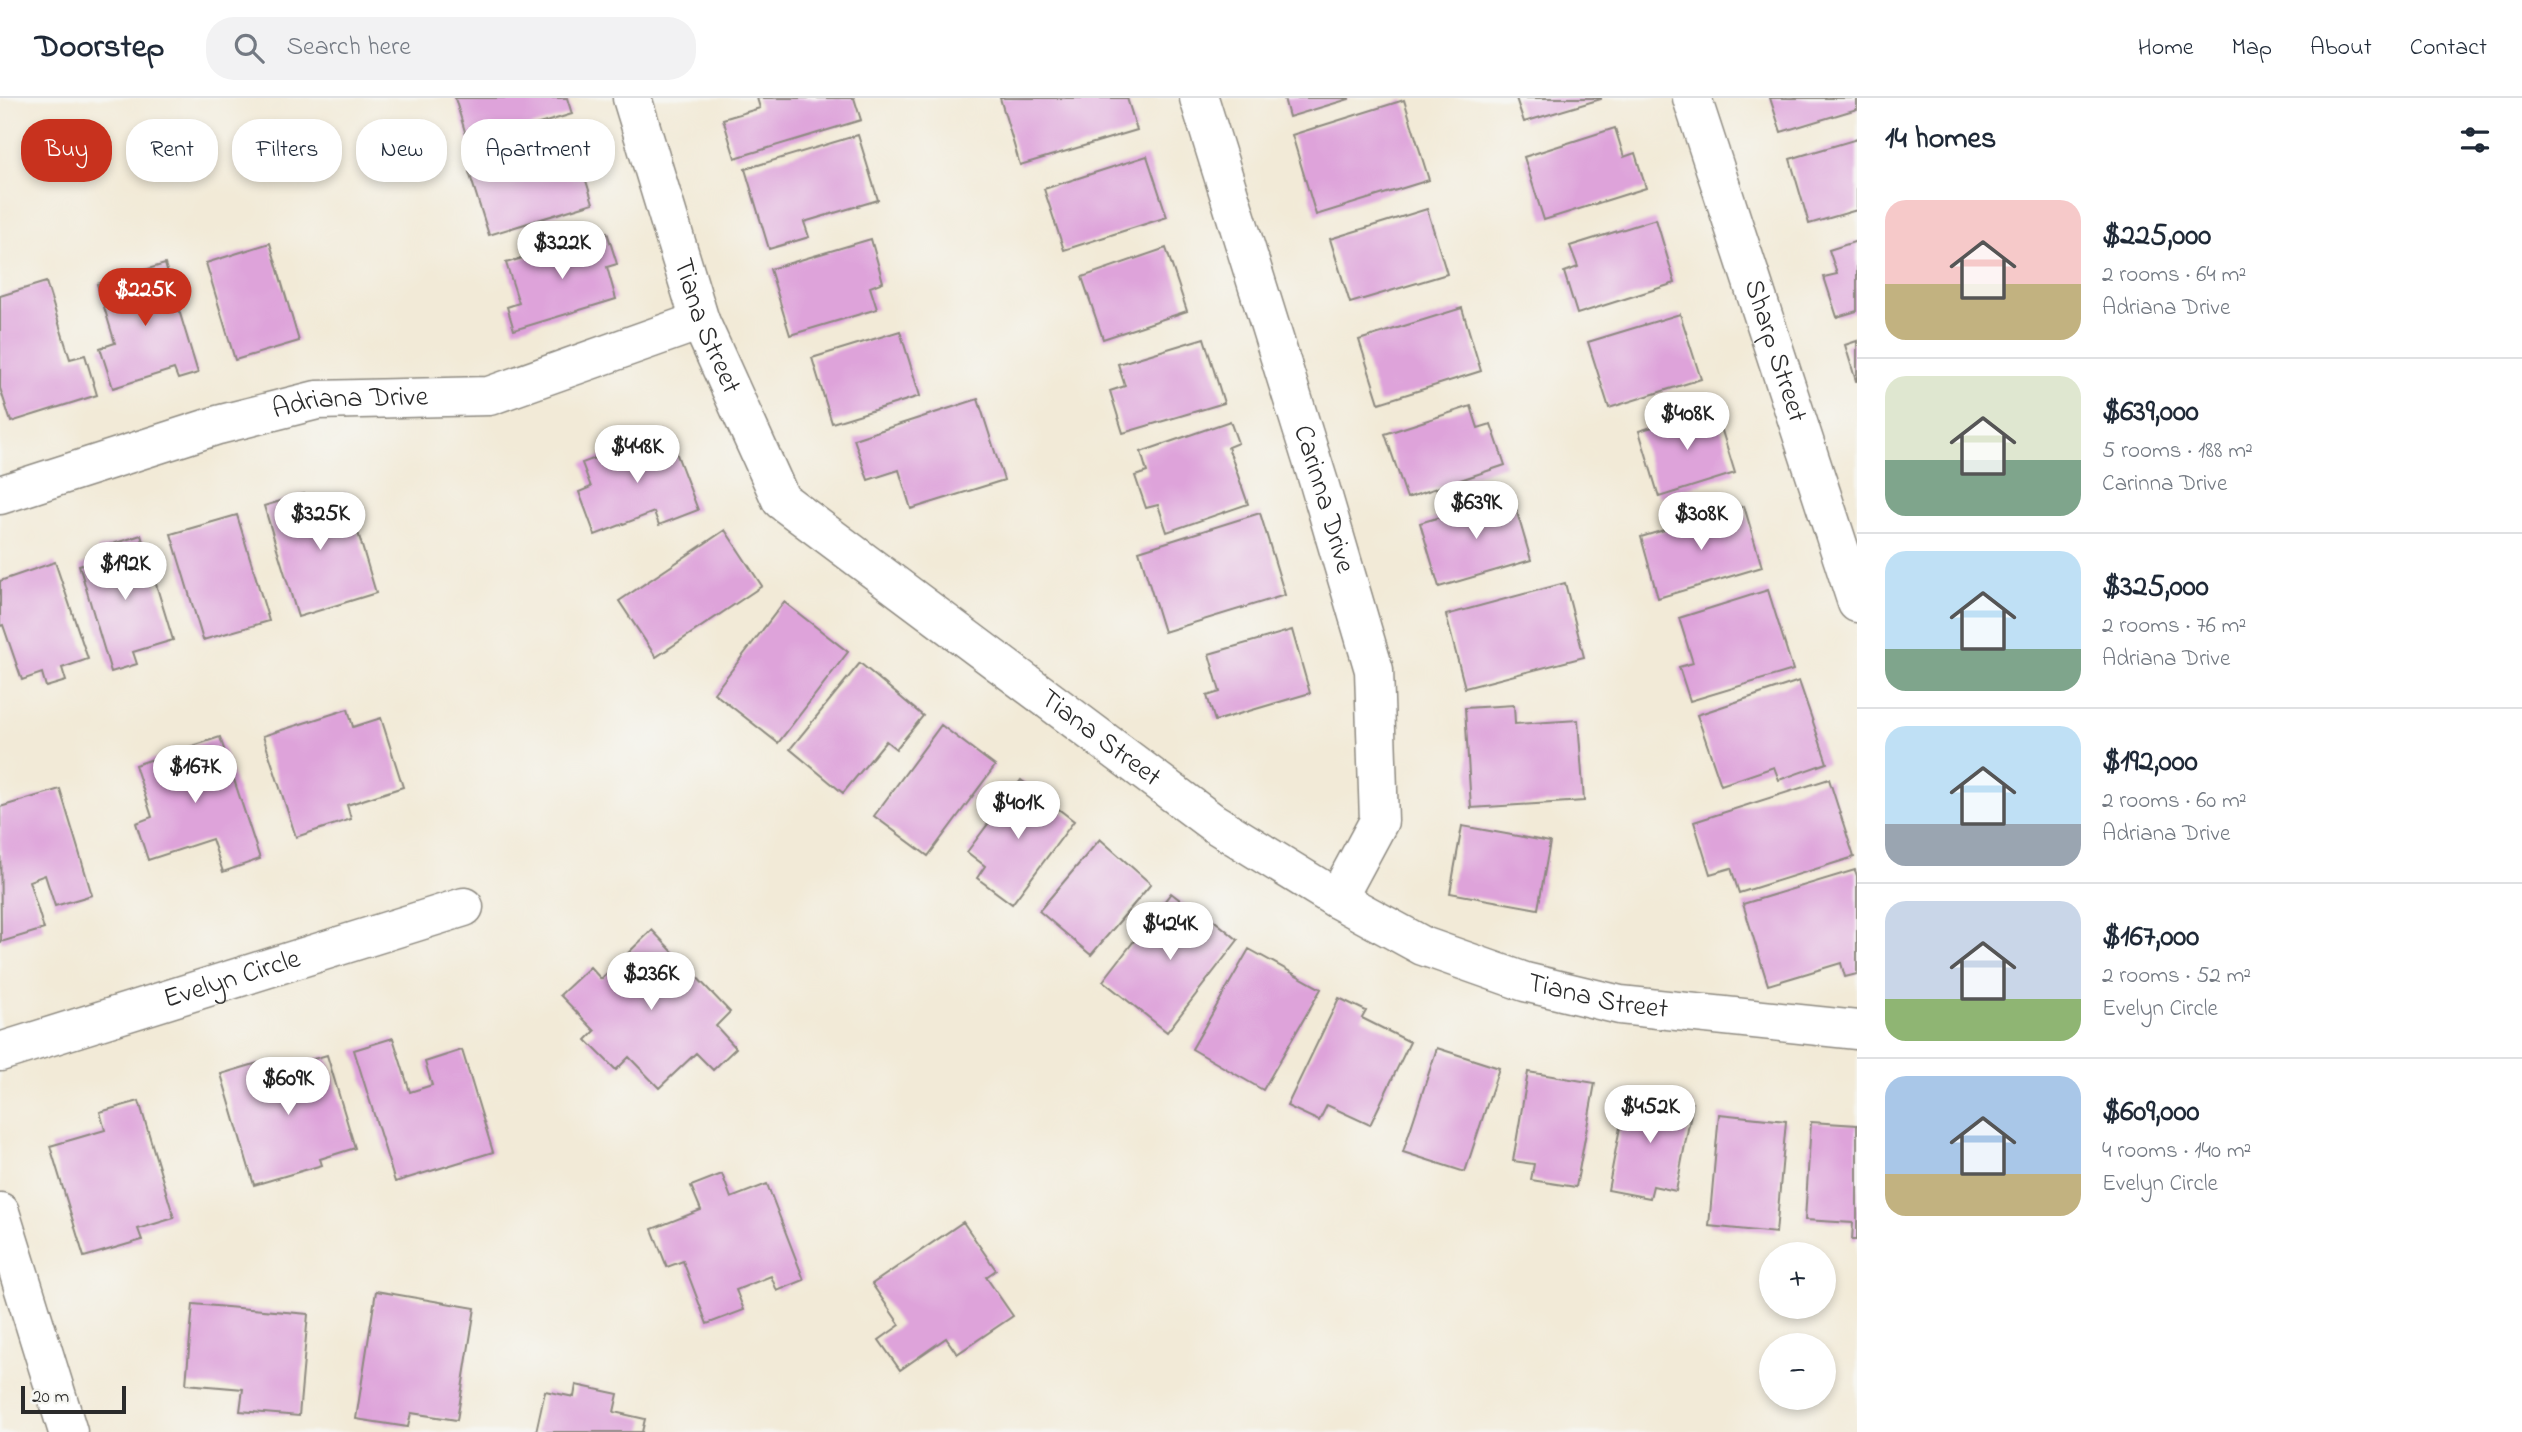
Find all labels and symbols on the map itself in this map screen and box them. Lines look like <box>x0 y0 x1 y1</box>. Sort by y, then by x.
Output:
pin: $322K <box>513 222 611 281</box>
street label: Tiana Street <box>662 253 751 401</box>
pin: $225K <box>96 268 194 328</box>
street label: Sharp Street <box>1732 274 1817 428</box>
street label: Adriana Drive <box>268 377 429 431</box>
pin: $408K <box>1638 392 1736 452</box>
street label: Carinna Drive <box>1282 420 1365 578</box>
pin: $448K <box>588 426 686 485</box>
pin: $639K <box>1427 482 1525 541</box>
pin: $325K <box>271 492 369 552</box>
pin: $308K <box>1652 492 1750 552</box>
pin: $192K <box>76 542 174 602</box>
street label: Tiana Street <box>1031 679 1170 798</box>
pin: $167K <box>146 746 244 805</box>
pin: $401K <box>969 782 1067 841</box>
pin: $424K <box>1121 902 1219 962</box>
street label: Evelyn Circle <box>158 939 306 1020</box>
pin: $236K <box>602 953 700 1012</box>
street label: Tiana Street <box>1523 963 1670 1030</box>
pin: $609K <box>239 1058 337 1117</box>
pin: $452K <box>1601 1086 1699 1145</box>
scale bar <box>21 1383 126 1415</box>

